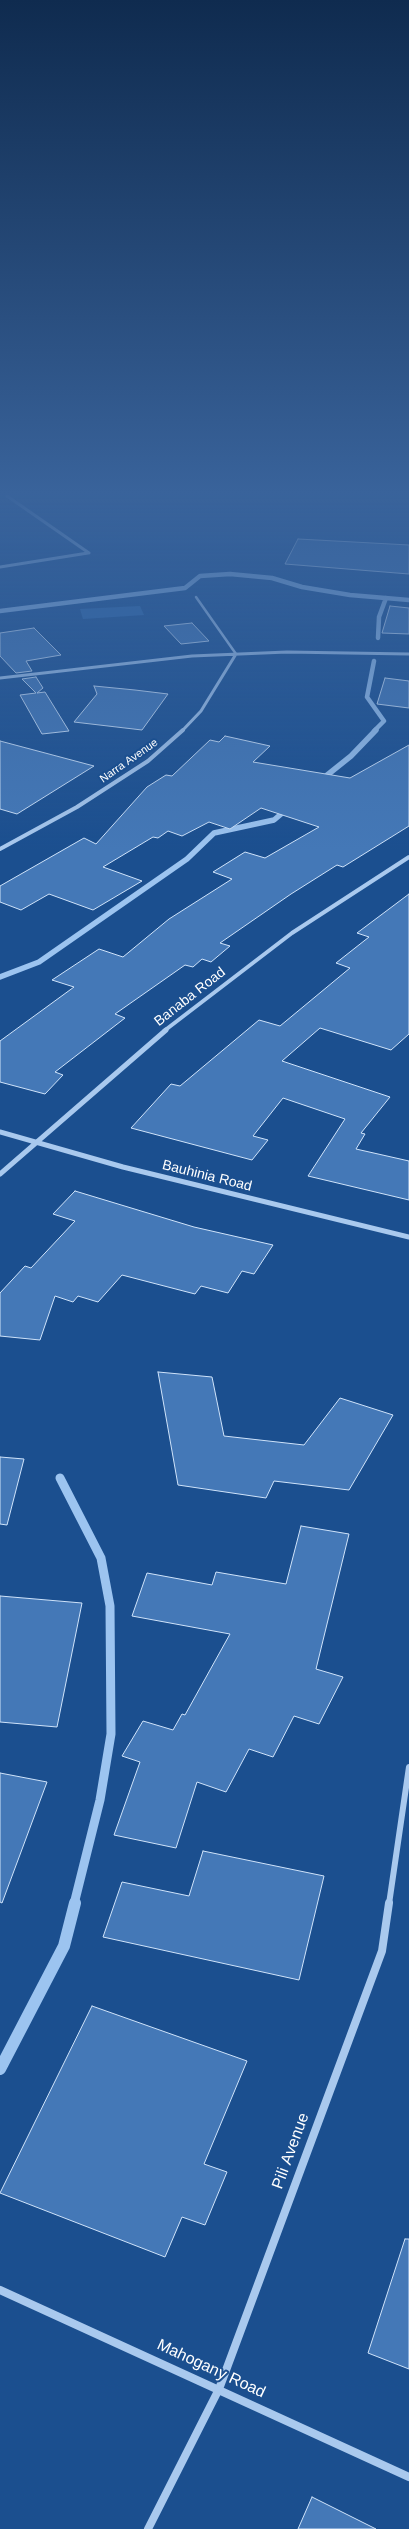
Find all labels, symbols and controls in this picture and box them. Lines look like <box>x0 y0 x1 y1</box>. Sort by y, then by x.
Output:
street label: Narra Avenue <box>97 736 161 786</box>
street label: Banaba Road <box>151 964 229 1030</box>
street label: Bauhinia Road <box>160 1157 254 1195</box>
street label: Pili Avenue <box>268 2110 314 2192</box>
street label: Mahogany Road <box>154 2335 268 2403</box>

